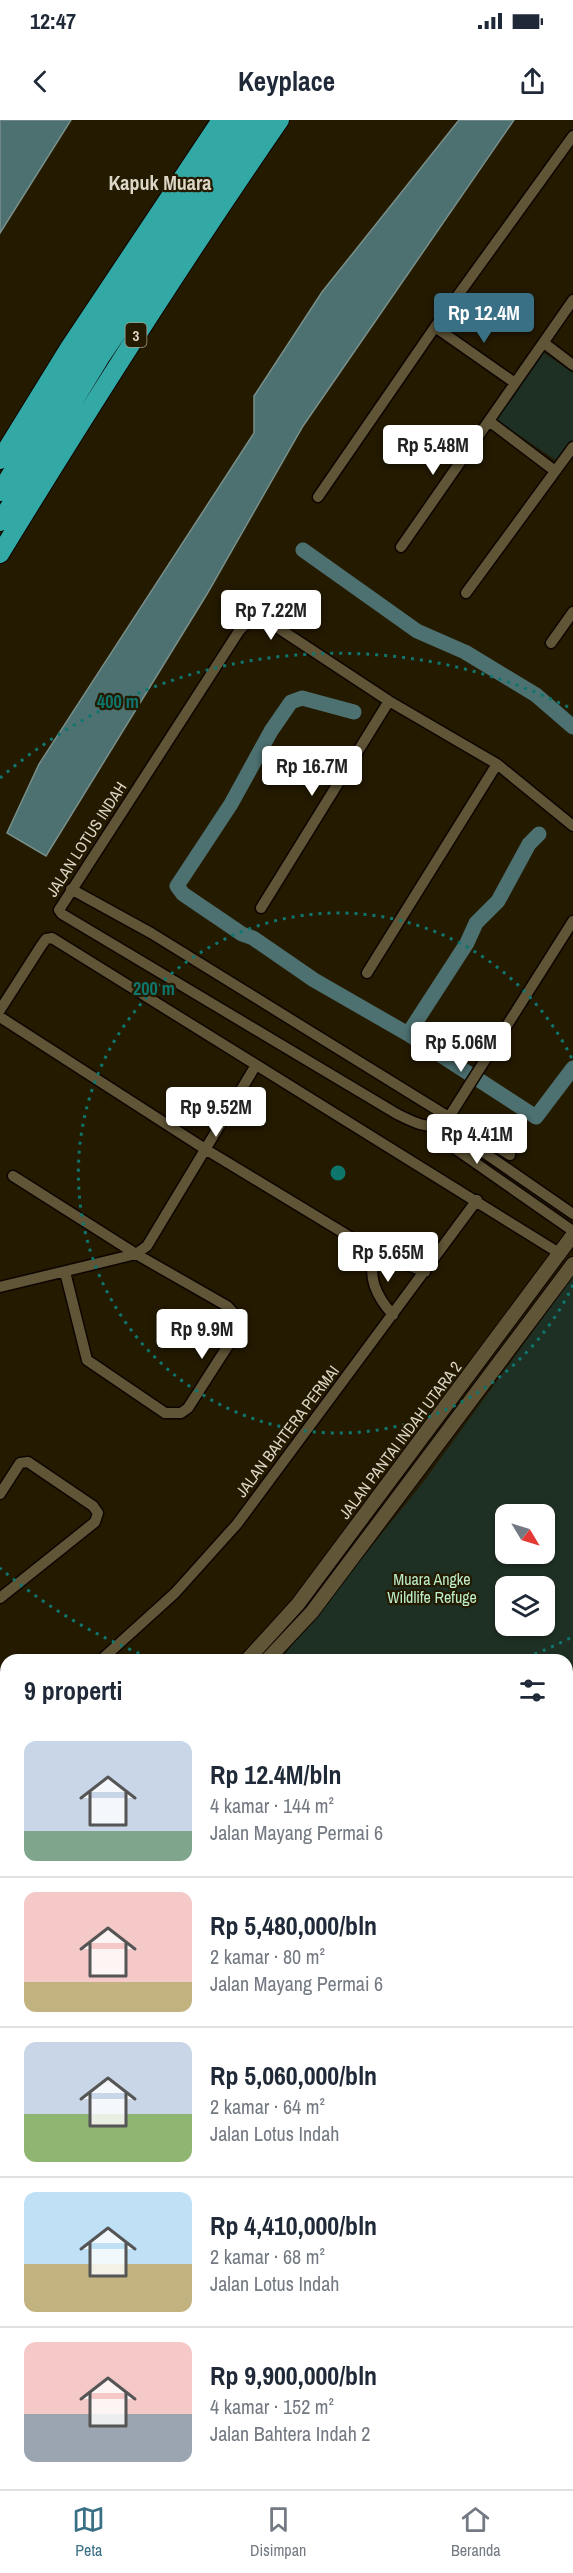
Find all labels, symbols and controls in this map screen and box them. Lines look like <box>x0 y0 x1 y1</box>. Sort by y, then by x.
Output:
text: 12:47 <box>30 6 76 36</box>
text: Keyplace <box>238 63 335 99</box>
icon: back <box>24 65 57 98</box>
icon: share <box>516 65 549 98</box>
district label: Kapuk Muara <box>109 169 211 196</box>
pin: Rp 12.4M <box>422 293 546 344</box>
text: Rp 12.4M <box>448 299 520 326</box>
road number: 3 <box>126 323 146 347</box>
pin: Rp 5.48M <box>371 425 495 476</box>
text: Rp 5.48M <box>397 431 469 458</box>
pin: Rp 7.22M <box>209 590 333 641</box>
text: Rp 7.22M <box>235 596 307 623</box>
text: 400 m <box>97 689 139 714</box>
pin: Rp 16.7M <box>250 746 374 797</box>
text: Rp 16.7M <box>276 752 348 779</box>
street label: JALAN LOTUS INDAH <box>41 777 131 901</box>
text: 200 m <box>133 976 175 1001</box>
pin: Rp 5.06M <box>399 1022 523 1073</box>
text: Rp 5.06M <box>425 1028 497 1055</box>
pin: Rp 9.52M <box>154 1087 278 1138</box>
text: Rp 9.52M <box>180 1093 252 1120</box>
pin: Rp 4.41M <box>415 1114 539 1165</box>
text: Rp 4.41M <box>441 1120 513 1147</box>
centre of rings <box>328 1163 348 1183</box>
pin: Rp 5.65M <box>326 1232 450 1283</box>
text: Rp 5.65M <box>352 1238 424 1265</box>
pin: Rp 9.9M <box>147 1309 257 1360</box>
text: Rp 9.9M <box>171 1315 233 1342</box>
street label: JALAN PANTAI INDAH UTARA 2 <box>334 1357 466 1523</box>
street label: JALAN BAHTERA PERMAI <box>230 1361 344 1501</box>
north arrow <box>495 1504 555 1564</box>
map controls <box>495 1504 555 1636</box>
park label: Muara Angke Wildlife Refuge <box>387 1568 477 1608</box>
button: layers <box>495 1576 555 1636</box>
text: 9 properti <box>24 1673 122 1708</box>
icon: filters <box>516 1674 549 1707</box>
text: Rp 12.4M/bln <box>210 1757 342 1792</box>
icon: home <box>72 1765 144 1837</box>
text: 4 kamar · 144 m² <box>210 1792 334 1819</box>
text: Jalan Mayang Permai 6 <box>210 1819 383 1846</box>
text: Rp 5,480,000/bln <box>210 1908 377 1943</box>
icon: home <box>72 1916 144 1988</box>
text: 2 kamar · 80 m² <box>210 1943 325 1970</box>
text: Jalan Mayang Permai 6 <box>210 1970 383 1997</box>
text: Rp 5,060,000/bln <box>210 2058 377 2093</box>
icon: home <box>72 2066 144 2138</box>
text: 2 kamar · 64 m² <box>210 2093 325 2120</box>
text: Jalan Lotus Indah <box>210 2120 339 2147</box>
text: Rp 4,410,000/bln <box>210 2208 377 2243</box>
icon: home <box>72 2216 144 2288</box>
text: 2 kamar · 68 m² <box>210 2243 325 2270</box>
text: Jalan Lotus Indah <box>210 2270 339 2297</box>
text: Rp 9,900,000/bln <box>210 2358 377 2393</box>
icon: home <box>72 2366 144 2438</box>
text: 4 kamar · 152 m² <box>210 2393 334 2420</box>
text: Jalan Bahtera Indah 2 <box>210 2420 370 2447</box>
tab: Peta <box>72 2503 105 2561</box>
tab: Disimpan <box>250 2503 306 2561</box>
tab: Beranda <box>451 2503 501 2561</box>

